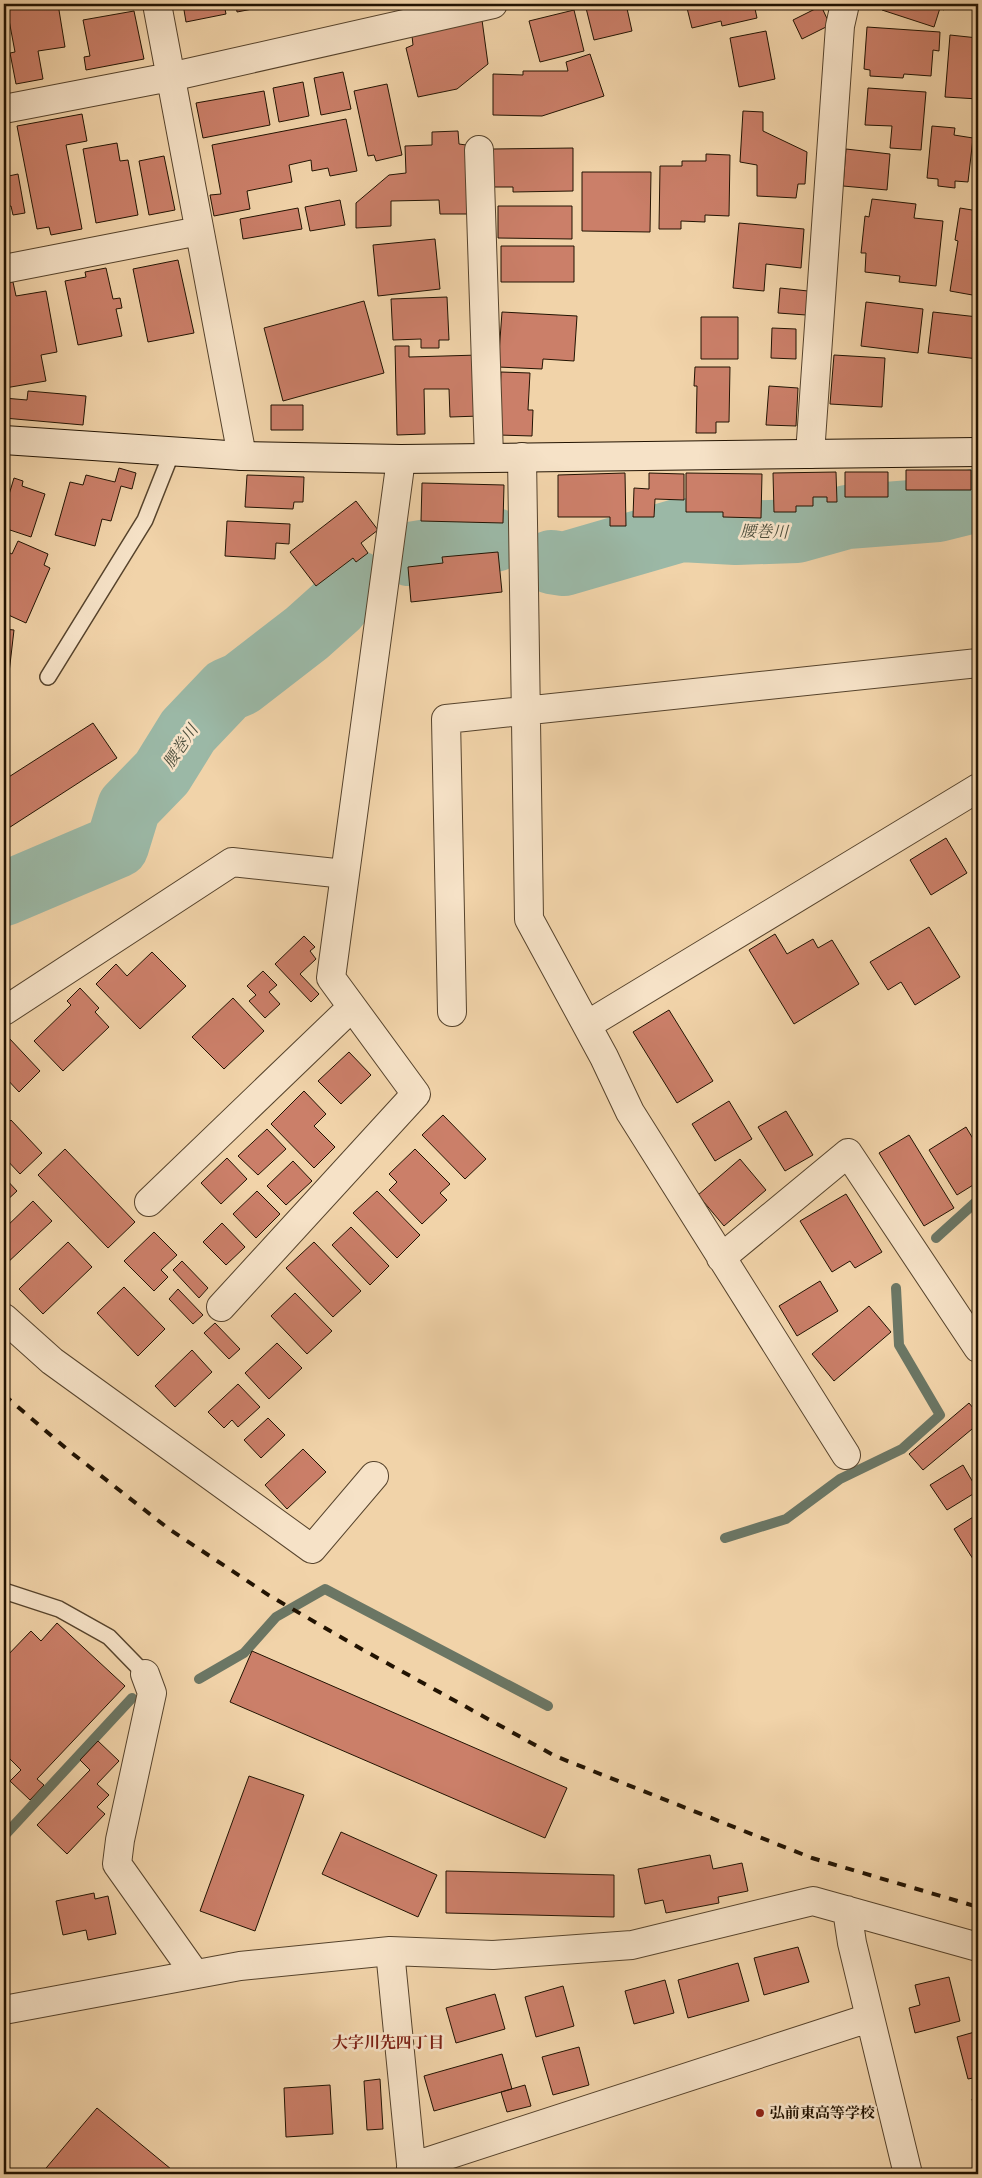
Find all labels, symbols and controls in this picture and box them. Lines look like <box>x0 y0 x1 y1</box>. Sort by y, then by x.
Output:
water label: 腰巻川 <box>740 521 790 543</box>
water label: 腰巻川 <box>158 719 204 773</box>
district label: 大字川先四丁目 <box>332 2032 444 2054</box>
place label: 弘前東高等学校 <box>770 2103 875 2123</box>
marker: 弘前東高等学校 <box>754 2107 766 2119</box>

